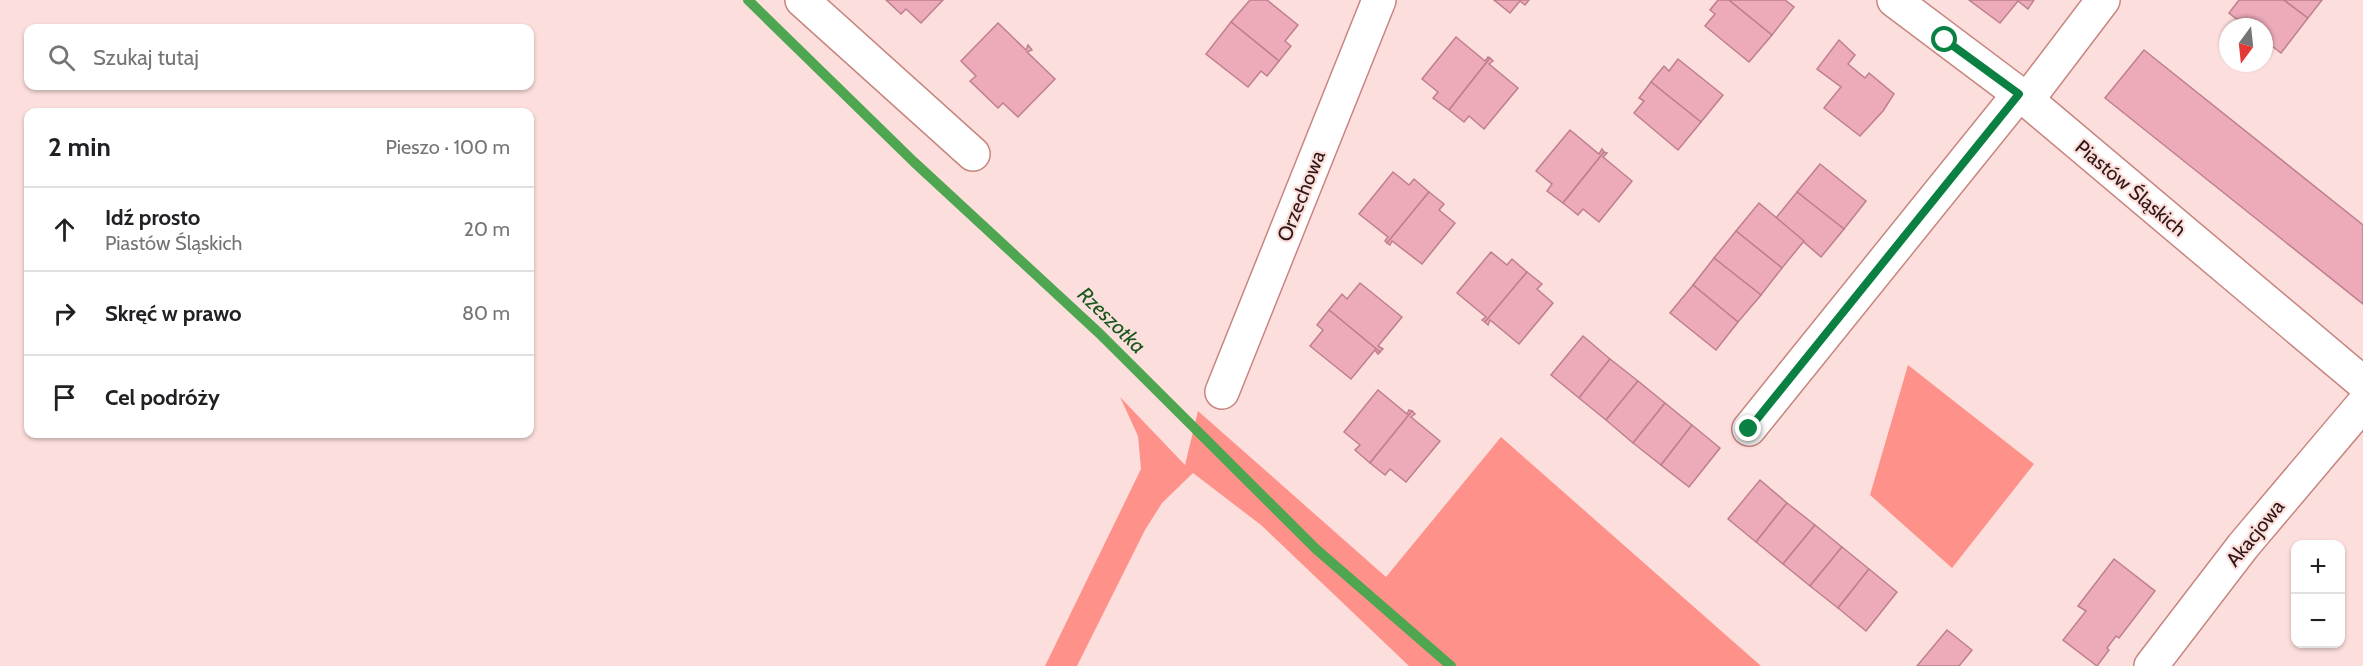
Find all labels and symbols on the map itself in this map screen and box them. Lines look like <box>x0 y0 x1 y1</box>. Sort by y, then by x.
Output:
north arrow <box>2219 18 2273 72</box>
route start <box>1931 26 1957 52</box>
street label: Piastów Śląskich <box>2071 135 2191 241</box>
street label: Orzechowa <box>1272 147 1330 245</box>
water label: Rzeszotka <box>1073 282 1151 358</box>
route end <box>1735 415 1761 441</box>
street label: Akacjowa <box>2221 494 2289 571</box>

